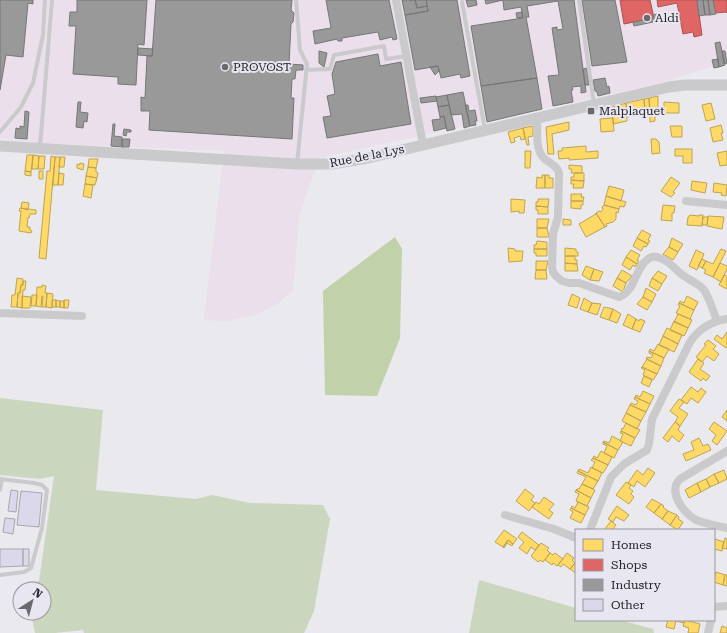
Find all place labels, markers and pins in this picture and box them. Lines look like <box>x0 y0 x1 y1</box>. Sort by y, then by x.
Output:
place label: Aldi <box>655 11 679 25</box>
marker: Aldi <box>642 13 652 23</box>
place label: PROVOST <box>233 60 291 74</box>
marker: PROVOST <box>220 62 230 72</box>
place label: Malplaquet <box>599 104 665 118</box>
marker: Malplaquet <box>586 106 596 116</box>

